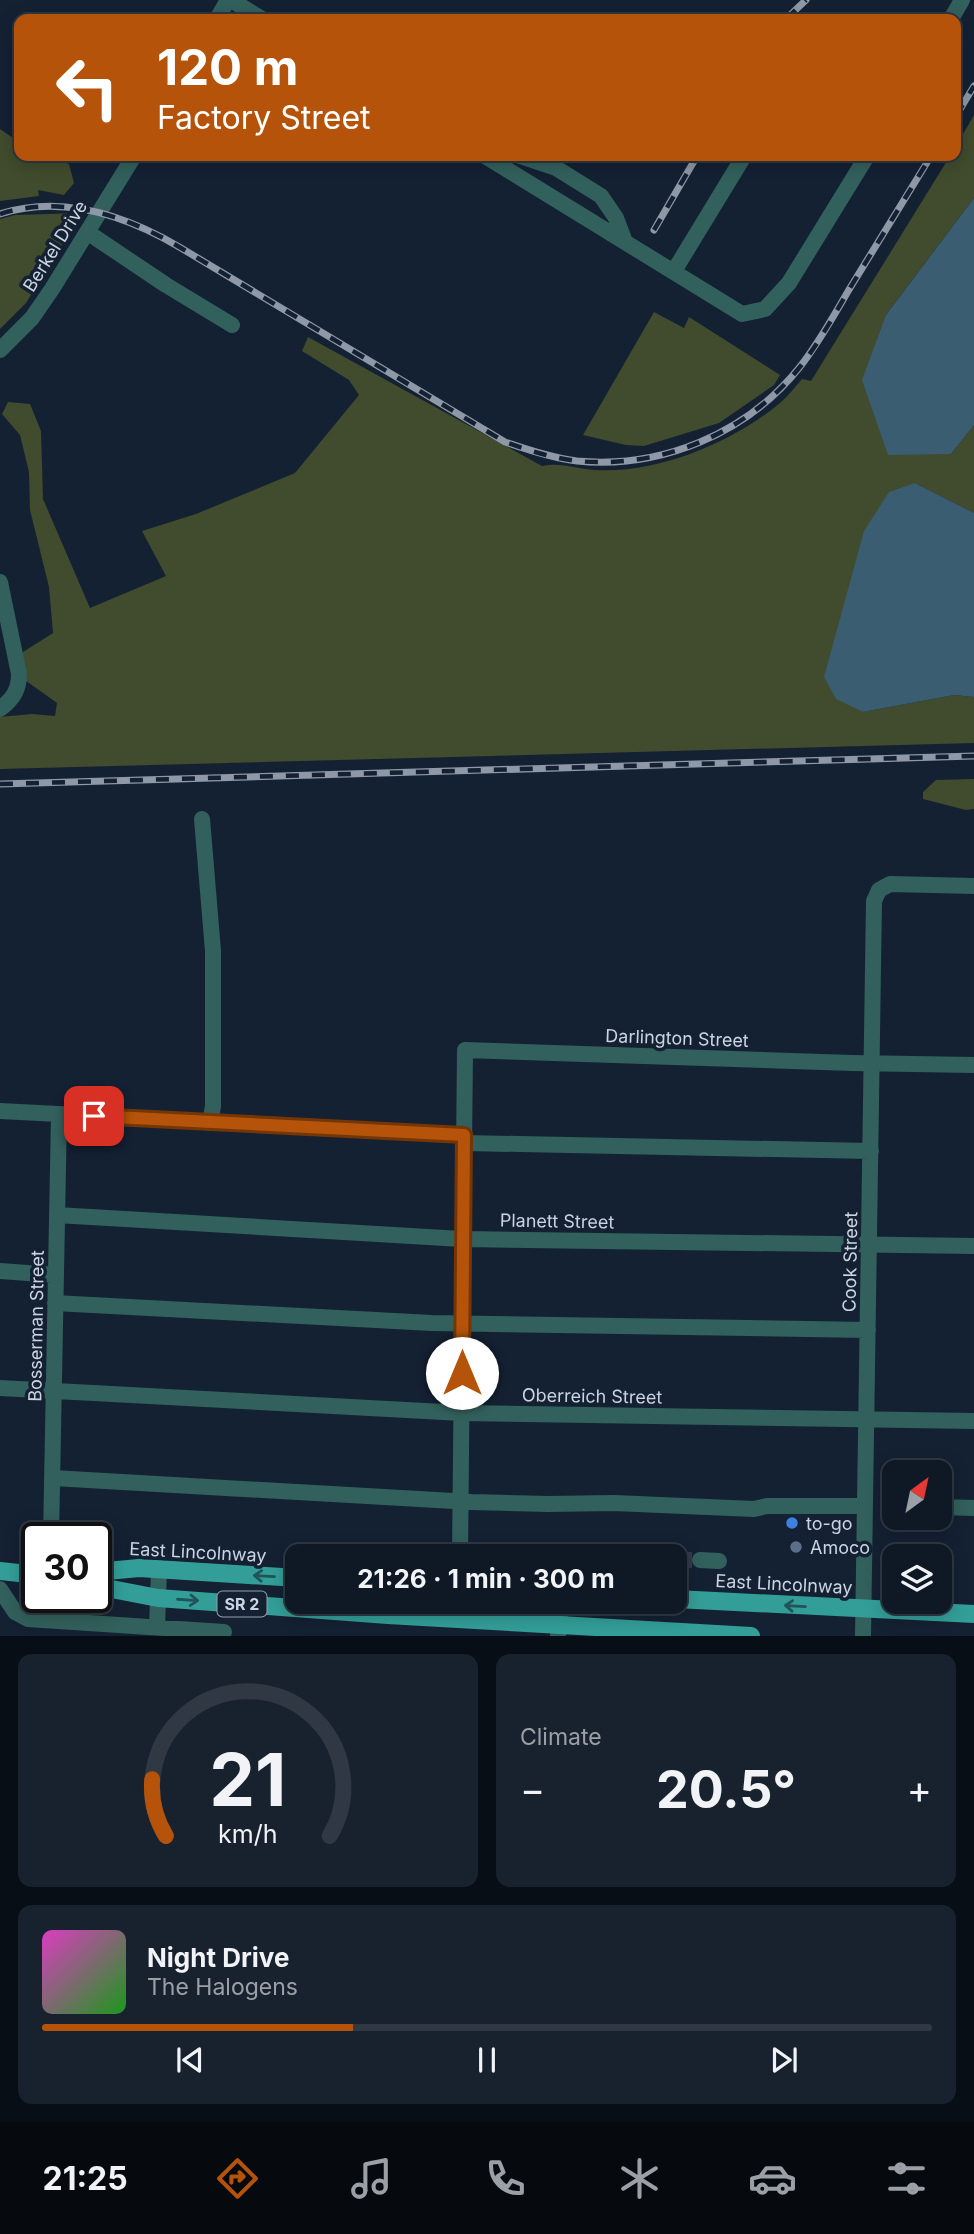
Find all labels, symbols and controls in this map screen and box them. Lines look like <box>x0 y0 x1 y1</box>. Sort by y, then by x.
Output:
text: 120 m <box>157 38 298 97</box>
icon: left <box>42 42 133 133</box>
text: Factory Street <box>157 98 371 137</box>
street label: Berkel Drive <box>19 197 91 295</box>
street label: Darlington Street <box>605 1025 749 1051</box>
pin <box>64 1086 124 1146</box>
icon: arrive <box>75 1097 113 1135</box>
street label: Planett Street <box>500 1210 614 1232</box>
street label: Cook Street <box>839 1211 861 1312</box>
street label: Bosserman Street <box>24 1250 48 1402</box>
position arrow <box>425 1336 499 1410</box>
street label: Oberreich Street <box>522 1384 663 1408</box>
north arrow <box>882 1460 952 1530</box>
map controls <box>882 1460 952 1614</box>
place label: to-go <box>806 1513 853 1534</box>
marker: to-go <box>784 1515 800 1531</box>
speed limit sign: 30 <box>21 1522 112 1613</box>
place label: Amoco <box>810 1537 870 1558</box>
street label: East Lincolnway <box>129 1538 267 1566</box>
marker: Amoco <box>788 1539 804 1555</box>
button: layers <box>882 1544 952 1614</box>
text: 21:26 · 1 min · 300 m <box>357 1563 615 1594</box>
one-way arrow <box>254 1569 276 1582</box>
street label: East Lincolnway <box>715 1570 853 1598</box>
road number: SR 2 <box>218 1592 266 1616</box>
one-way arrow <box>176 1594 199 1607</box>
one-way arrow <box>784 1599 807 1612</box>
text: Climate <box>520 1723 602 1751</box>
text: 21 <box>209 1736 287 1825</box>
text: 20.5° <box>656 1758 796 1821</box>
text: − <box>520 1766 545 1812</box>
text: + <box>907 1766 932 1812</box>
text: km/h <box>218 1819 278 1849</box>
text: Night Drive <box>147 1942 289 1973</box>
text: The Halogens <box>147 1973 298 2001</box>
icon: previous <box>171 2041 209 2079</box>
icon: pause <box>468 2041 506 2079</box>
icon: next <box>765 2041 803 2079</box>
icon: directions <box>213 2154 262 2203</box>
icon: music <box>347 2154 396 2203</box>
icon: phone <box>481 2154 530 2203</box>
icon: climate <box>615 2154 664 2203</box>
icon: car <box>748 2154 797 2203</box>
icon: filters <box>882 2154 931 2203</box>
text: 21:25 <box>42 2159 128 2198</box>

